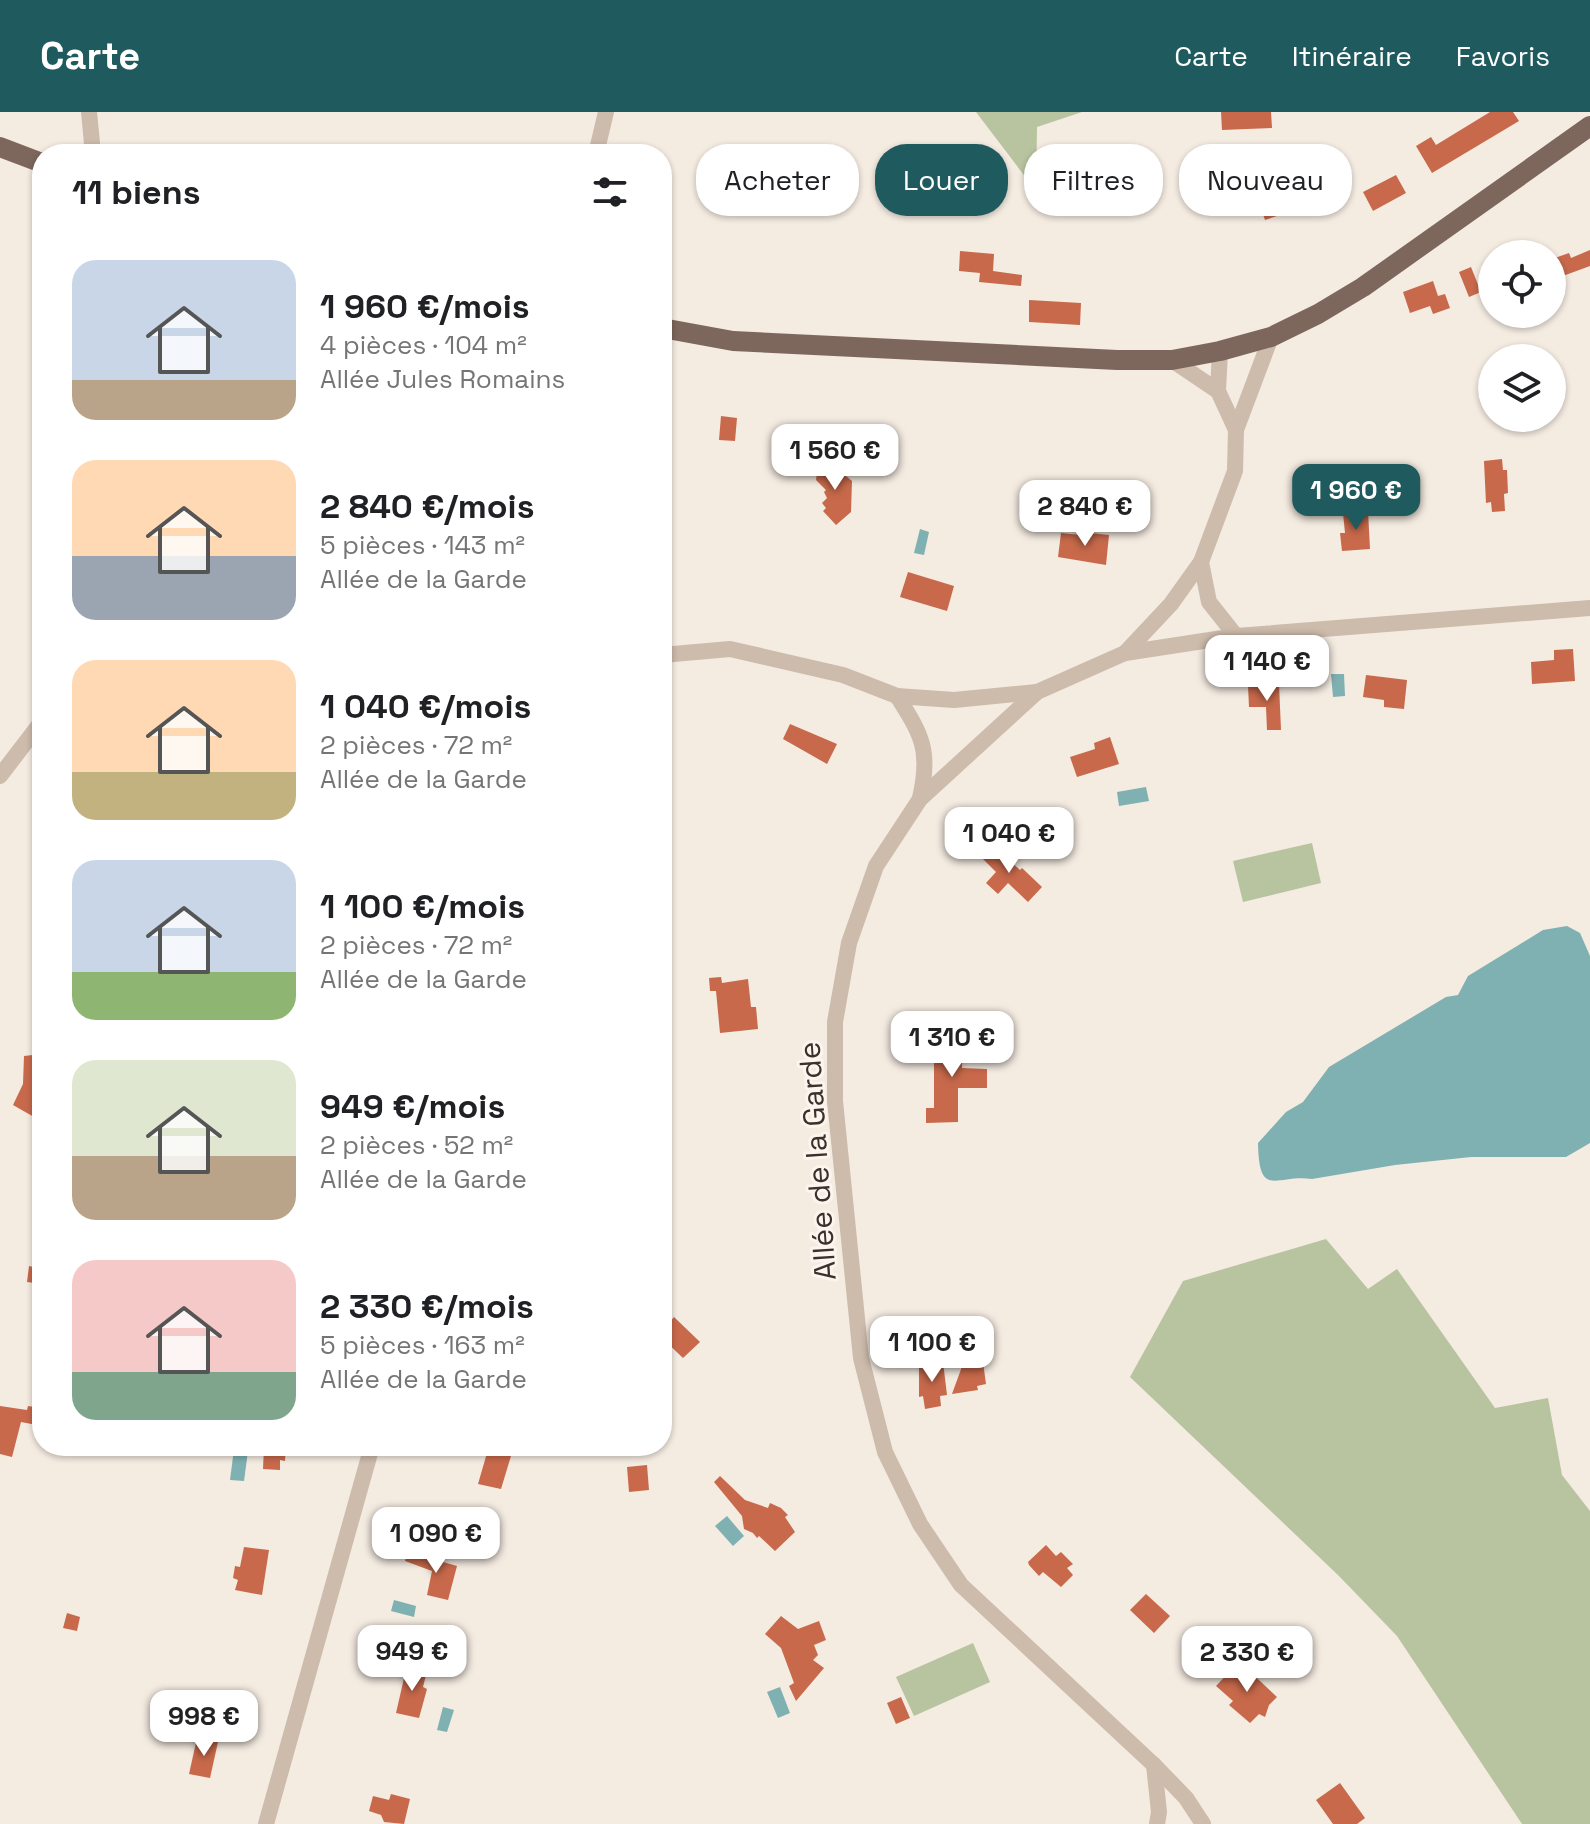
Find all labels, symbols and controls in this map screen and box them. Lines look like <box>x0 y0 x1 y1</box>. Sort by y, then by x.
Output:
text: Carte <box>40 32 140 80</box>
text: Carte <box>1174 38 1248 74</box>
text: Itinéraire <box>1292 38 1412 74</box>
text: Favoris <box>1456 38 1550 74</box>
chip: Acheter <box>696 144 859 216</box>
chip: Louer <box>875 144 1008 216</box>
chip: Filtres <box>1024 144 1163 216</box>
chip: Nouveau <box>1179 144 1352 216</box>
icon: filters <box>588 170 632 214</box>
text: 11 biens <box>72 171 201 214</box>
map controls <box>1478 240 1566 432</box>
button: locate <box>1478 240 1566 328</box>
text: 1 960 €/mois <box>320 285 530 328</box>
icon: home <box>136 292 232 388</box>
text: 4 pièces · 104 m² <box>320 328 527 362</box>
button: layers <box>1478 344 1566 432</box>
text: Allée Jules Romains <box>320 362 565 396</box>
pin: 1 560 € <box>761 424 909 492</box>
text: 1 560 € <box>789 433 881 467</box>
pin: 1 960 € <box>1282 464 1430 532</box>
text: 1 960 € <box>1310 473 1402 507</box>
pin: 2 840 € <box>1011 480 1159 548</box>
text: 2 840 €/mois <box>320 485 534 528</box>
text: 2 840 € <box>1037 489 1133 523</box>
icon: home <box>136 492 232 588</box>
text: 5 pièces · 143 m² <box>320 528 525 562</box>
text: Allée de la Garde <box>320 562 527 596</box>
pin: 1 140 € <box>1193 635 1341 703</box>
text: 1 140 € <box>1223 644 1311 678</box>
text: 1 040 €/mois <box>320 685 531 728</box>
icon: home <box>136 692 232 788</box>
text: 2 pièces · 72 m² <box>320 728 512 762</box>
text: Allée de la Garde <box>320 762 527 796</box>
pin: 1 040 € <box>935 807 1083 875</box>
text: 1 040 € <box>963 816 1055 850</box>
text: 1 100 €/mois <box>320 885 525 928</box>
icon: home <box>136 892 232 988</box>
text: 2 pièces · 72 m² <box>320 928 512 962</box>
text: Allée de la Garde <box>320 962 527 996</box>
pin: 1 310 € <box>878 1011 1026 1079</box>
text: 1 310 € <box>909 1020 995 1054</box>
street label: Allée de la Garde <box>789 1041 845 1281</box>
text: 949 €/mois <box>320 1085 505 1128</box>
icon: home <box>136 1092 232 1188</box>
text: 2 pièces · 52 m² <box>320 1128 513 1162</box>
text: Allée de la Garde <box>320 1162 527 1196</box>
text: 2 330 €/mois <box>320 1285 534 1328</box>
icon: home <box>136 1292 232 1388</box>
pin: 1 100 € <box>858 1316 1006 1384</box>
text: 1 100 € <box>888 1325 976 1359</box>
text: 5 pièces · 163 m² <box>320 1328 525 1362</box>
text: Allée de la Garde <box>320 1362 527 1396</box>
pin: 1 090 € <box>362 1507 510 1575</box>
text: 1 090 € <box>390 1516 482 1550</box>
pin: 949 € <box>356 1625 468 1693</box>
pin: 2 330 € <box>1173 1626 1321 1694</box>
text: 949 € <box>376 1634 448 1668</box>
text: 2 330 € <box>1200 1635 1294 1669</box>
pin: 998 € <box>148 1690 260 1758</box>
text: 998 € <box>168 1699 240 1733</box>

